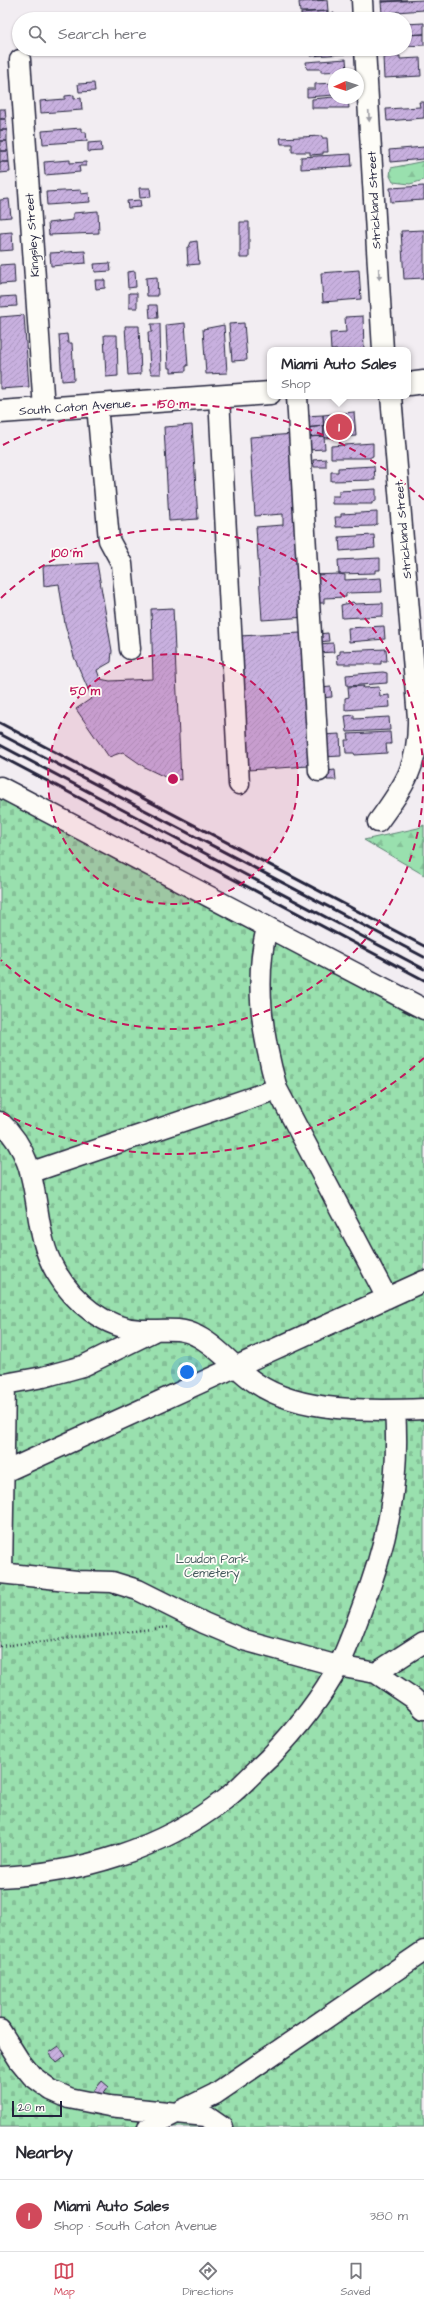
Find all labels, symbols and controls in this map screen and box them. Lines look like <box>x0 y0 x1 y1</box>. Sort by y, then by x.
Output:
search box <box>12 12 412 56</box>
icon: search <box>26 23 48 45</box>
text: Search here <box>58 24 147 45</box>
north arrow <box>328 68 364 104</box>
one-way arrow <box>366 110 372 123</box>
street label: Strickland Street <box>363 150 386 249</box>
street label: Kingsley Street <box>21 192 45 278</box>
one-way arrow <box>375 268 382 280</box>
popup <box>267 347 411 399</box>
text: Miami Auto Sales <box>281 354 397 375</box>
text: Shop <box>281 375 311 393</box>
street label: South Caton Avenue <box>19 395 132 420</box>
text: 150 m <box>157 396 190 413</box>
pin: 1 <box>326 412 352 442</box>
street label: Strickland Street <box>391 480 416 579</box>
text: 100 m <box>52 545 83 562</box>
text: 50 m <box>70 683 101 700</box>
centre of rings <box>166 772 180 786</box>
your location <box>177 1362 197 1382</box>
park label: Loudon Park Cemetery <box>176 1551 249 1583</box>
scale bar <box>12 2099 62 2118</box>
text: 20 m <box>18 2100 44 2115</box>
text: Nearby <box>16 2141 73 2165</box>
text: Miami Auto Sales <box>54 2196 169 2217</box>
text: 1 <box>28 2207 30 2225</box>
text: 380 m <box>369 2207 408 2225</box>
text: Shop · South Caton Avenue <box>54 2217 217 2235</box>
tab: Map <box>53 2260 75 2299</box>
tab: Directions <box>182 2260 234 2299</box>
tab: Saved <box>341 2260 371 2299</box>

